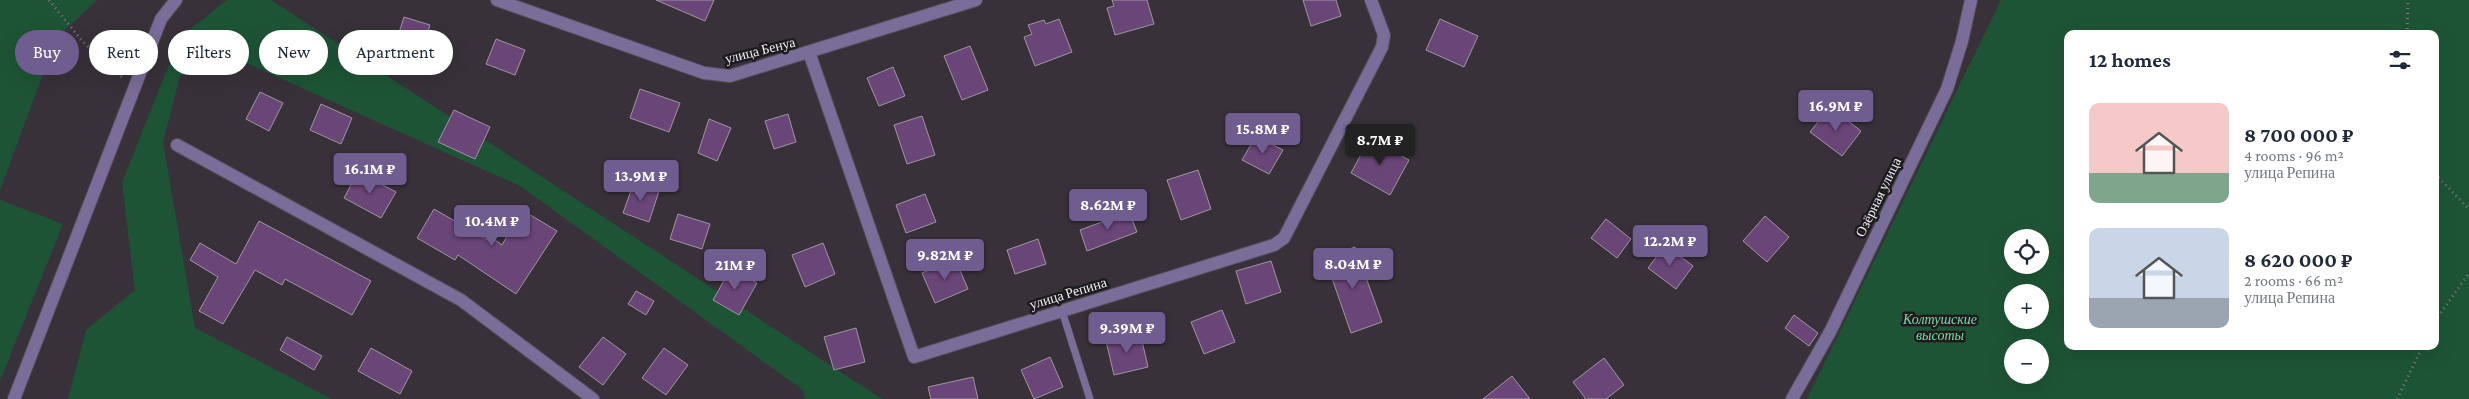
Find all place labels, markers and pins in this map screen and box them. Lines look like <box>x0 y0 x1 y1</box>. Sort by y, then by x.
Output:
pin: 16.9M ₽ <box>1790 90 1882 132</box>
pin: 15.8M ₽ <box>1217 112 1309 155</box>
pin: 8.7M ₽ <box>1339 124 1421 166</box>
pin: 16.1M ₽ <box>324 152 416 195</box>
pin: 13.9M ₽ <box>595 160 687 202</box>
pin: 8.62M ₽ <box>1062 188 1154 231</box>
pin: 10.4M ₽ <box>446 204 538 247</box>
pin: 12.2M ₽ <box>1624 224 1716 267</box>
pin: 9.82M ₽ <box>899 238 991 281</box>
pin: 21M ₽ <box>700 248 770 291</box>
pin: 8.04M ₽ <box>1307 248 1399 290</box>
pin: 9.39M ₽ <box>1081 312 1173 354</box>

